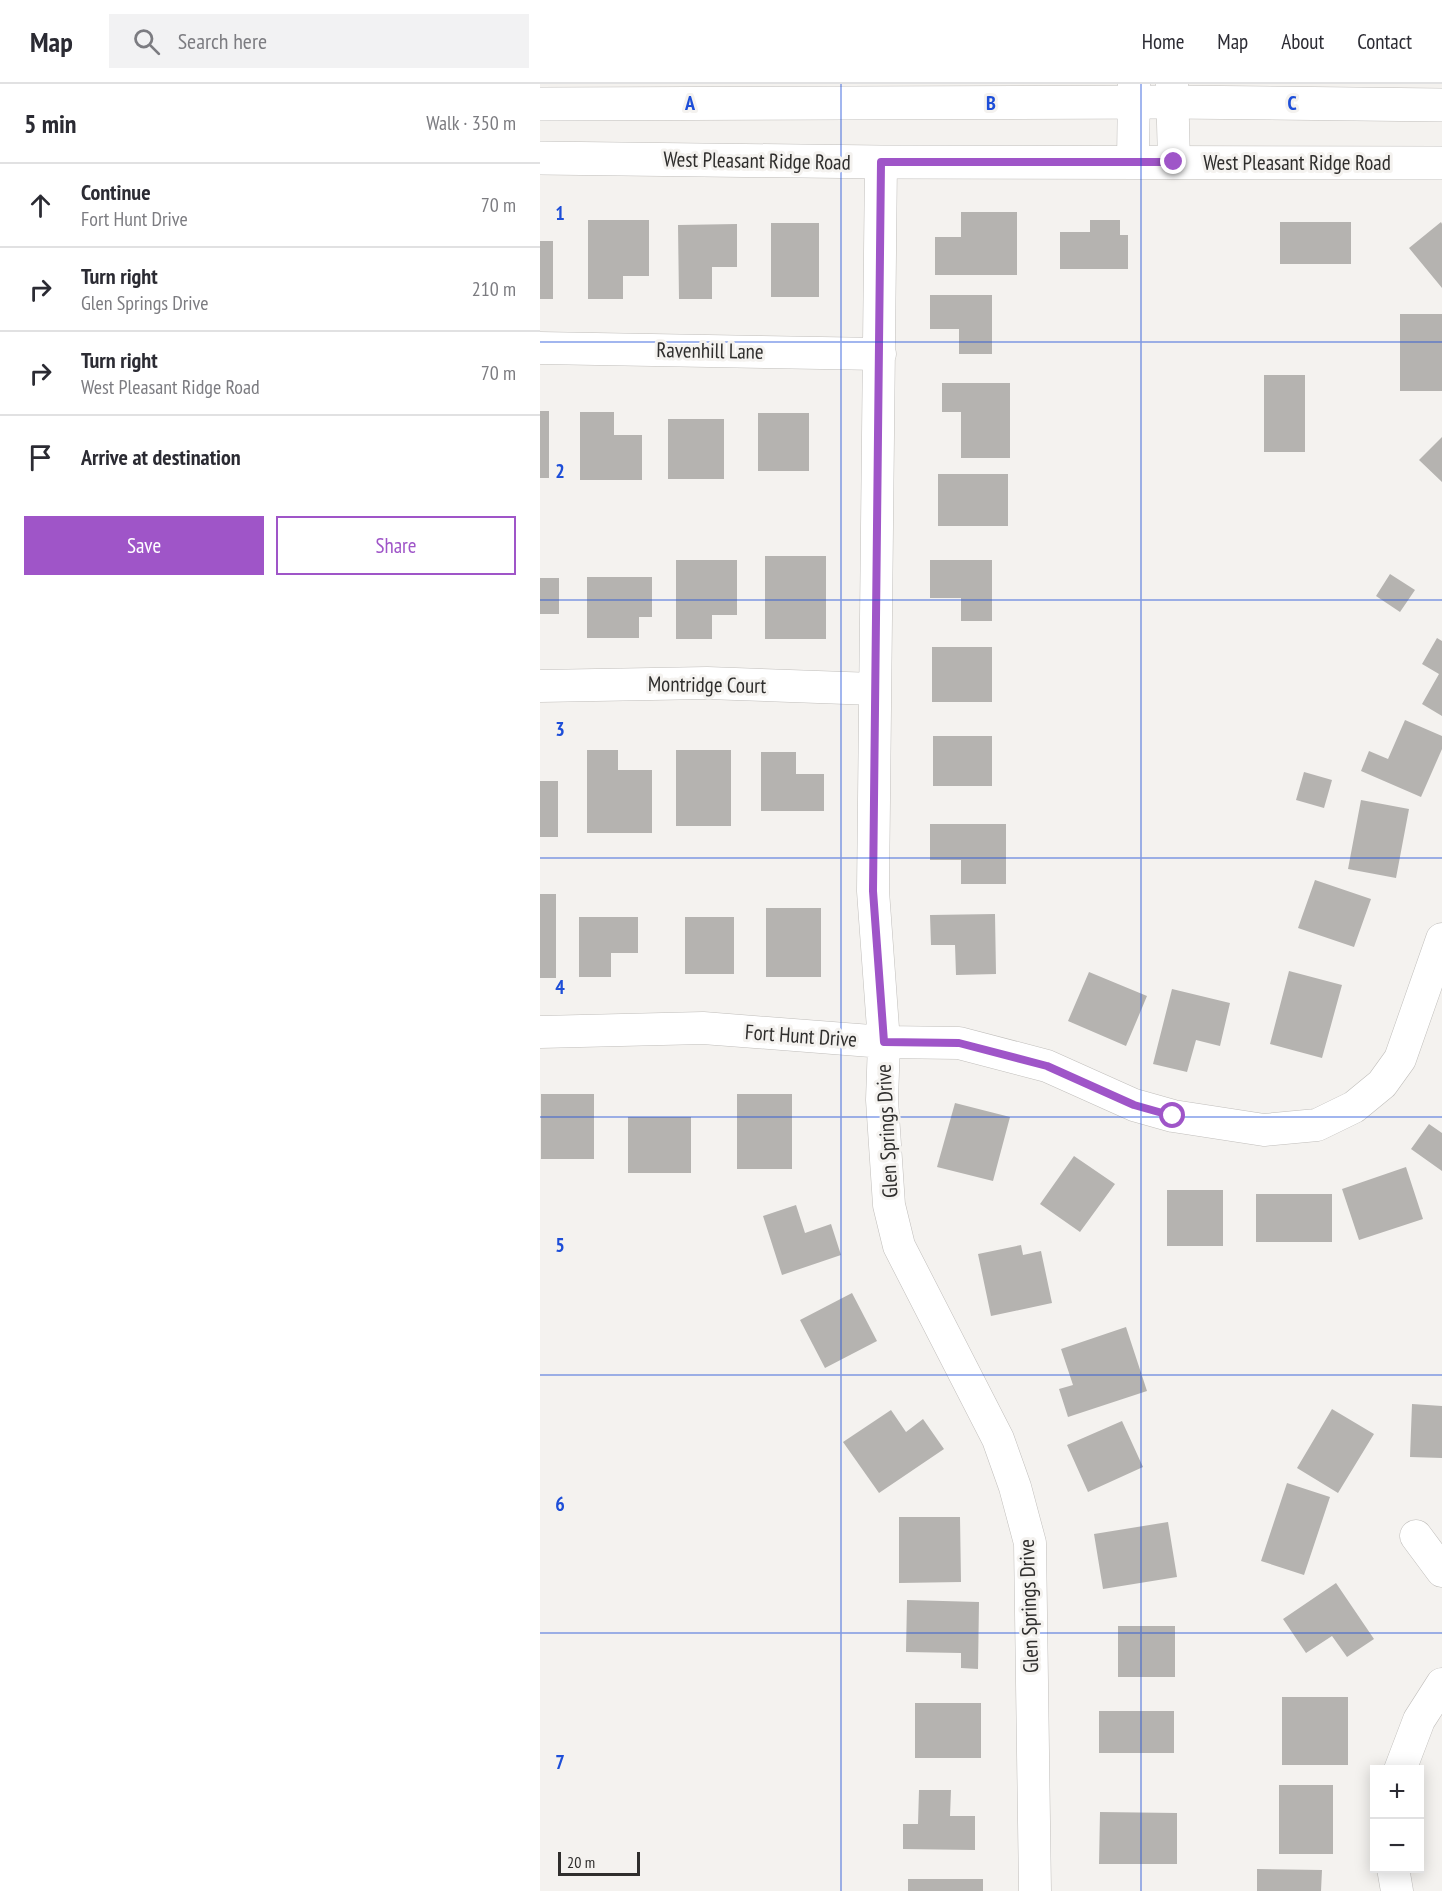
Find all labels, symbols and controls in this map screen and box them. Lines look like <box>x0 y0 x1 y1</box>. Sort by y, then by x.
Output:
search box <box>109 14 529 68</box>
text: Map <box>30 23 73 60</box>
icon: search <box>130 25 163 58</box>
text: Search here <box>178 27 267 55</box>
text: Home <box>1142 28 1184 55</box>
text: Map <box>1217 28 1248 55</box>
text: About <box>1281 28 1324 55</box>
text: Contact <box>1357 28 1412 55</box>
text: A <box>684 90 696 116</box>
text: B <box>986 90 996 116</box>
text: C <box>1287 90 1297 116</box>
text: 5 min <box>24 107 77 140</box>
text: Walk · 350 m <box>426 110 516 136</box>
street label: West Pleasant Ridge Road <box>663 145 851 176</box>
route end <box>1160 148 1186 174</box>
street label: West Pleasant Ridge Road <box>1203 149 1391 176</box>
text: Continue <box>81 178 151 206</box>
icon: ahead <box>24 189 57 222</box>
text: 70 m <box>481 192 516 218</box>
text: 1 <box>555 200 565 226</box>
text: Fort Hunt Drive <box>81 206 188 232</box>
text: Turn right <box>81 262 158 290</box>
icon: right <box>24 273 57 306</box>
text: 210 m <box>472 276 516 302</box>
text: Glen Springs Drive <box>81 290 209 316</box>
street label: Ravenhill Lane <box>656 336 764 365</box>
text: Turn right <box>81 346 158 374</box>
icon: right <box>24 357 57 390</box>
text: 70 m <box>481 360 516 386</box>
text: West Pleasant Ridge Road <box>81 374 260 400</box>
icon: arrive <box>24 441 57 474</box>
text: Arrive at destination <box>81 443 241 471</box>
text: 2 <box>555 458 565 484</box>
button: Save <box>24 516 264 575</box>
button: Share <box>276 516 516 575</box>
street label: Montridge Court <box>648 670 767 699</box>
text: 3 <box>555 716 565 742</box>
text: 4 <box>555 974 565 1000</box>
street label: Fort Hunt Drive <box>744 1018 858 1053</box>
street label: Glen Springs Drive <box>870 1063 903 1199</box>
route start <box>1159 1102 1185 1128</box>
text: 5 <box>555 1232 565 1258</box>
text: 6 <box>555 1491 565 1517</box>
street label: Glen Springs Drive <box>1013 1539 1044 1673</box>
text: 7 <box>555 1749 565 1775</box>
map controls <box>1370 1765 1424 1873</box>
button: + <box>1370 1765 1424 1819</box>
button: − <box>1370 1819 1424 1873</box>
scale bar <box>558 1849 640 1876</box>
text: 20 m <box>567 1852 595 1872</box>

